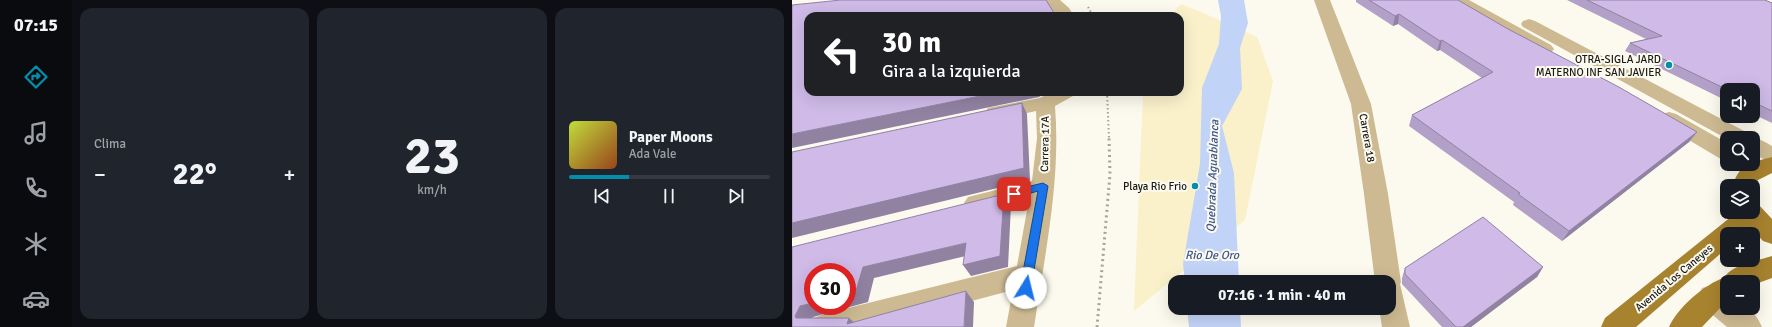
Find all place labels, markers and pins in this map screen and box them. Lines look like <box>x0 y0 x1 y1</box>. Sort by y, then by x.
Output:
place label: OTRA-SIGLA JARD MATERNO INF SAN JAVIER <box>1536 53 1661 79</box>
marker: OTRA-SIGLA JARD MATERNO INF SAN JAVIER <box>1664 60 1674 70</box>
pin <box>997 177 1031 211</box>
place label: Playa Rio Frio <box>1123 180 1187 193</box>
marker: Playa Rio Frio <box>1190 181 1200 191</box>

